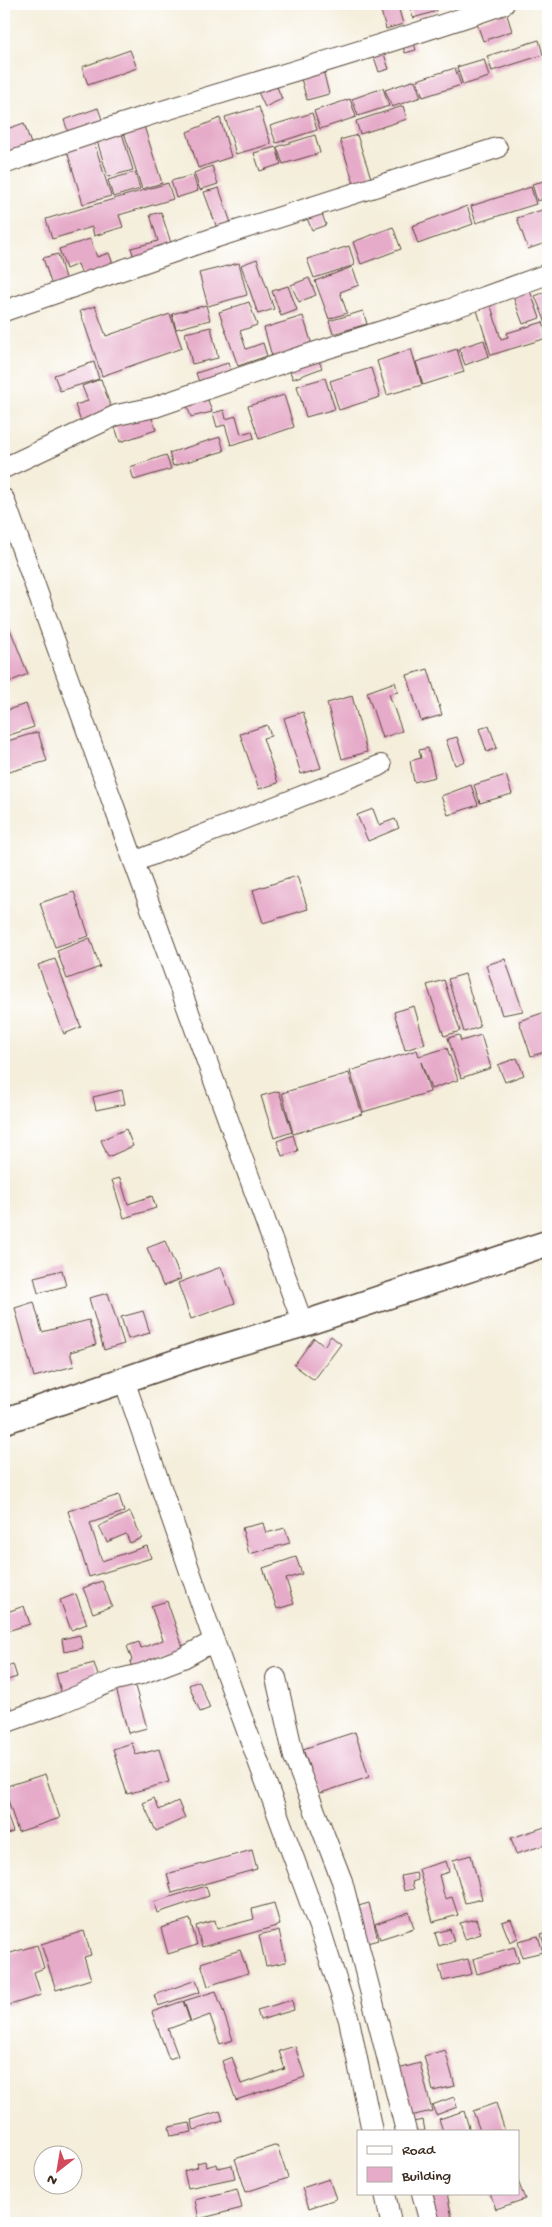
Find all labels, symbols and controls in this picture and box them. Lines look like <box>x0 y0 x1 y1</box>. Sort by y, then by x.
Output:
legend <box>357 2130 520 2194</box>
text: Road <box>402 2142 436 2160</box>
north arrow <box>32 2144 82 2194</box>
text: Building <box>401 2168 451 2186</box>
text: N <box>44 2169 61 2189</box>

